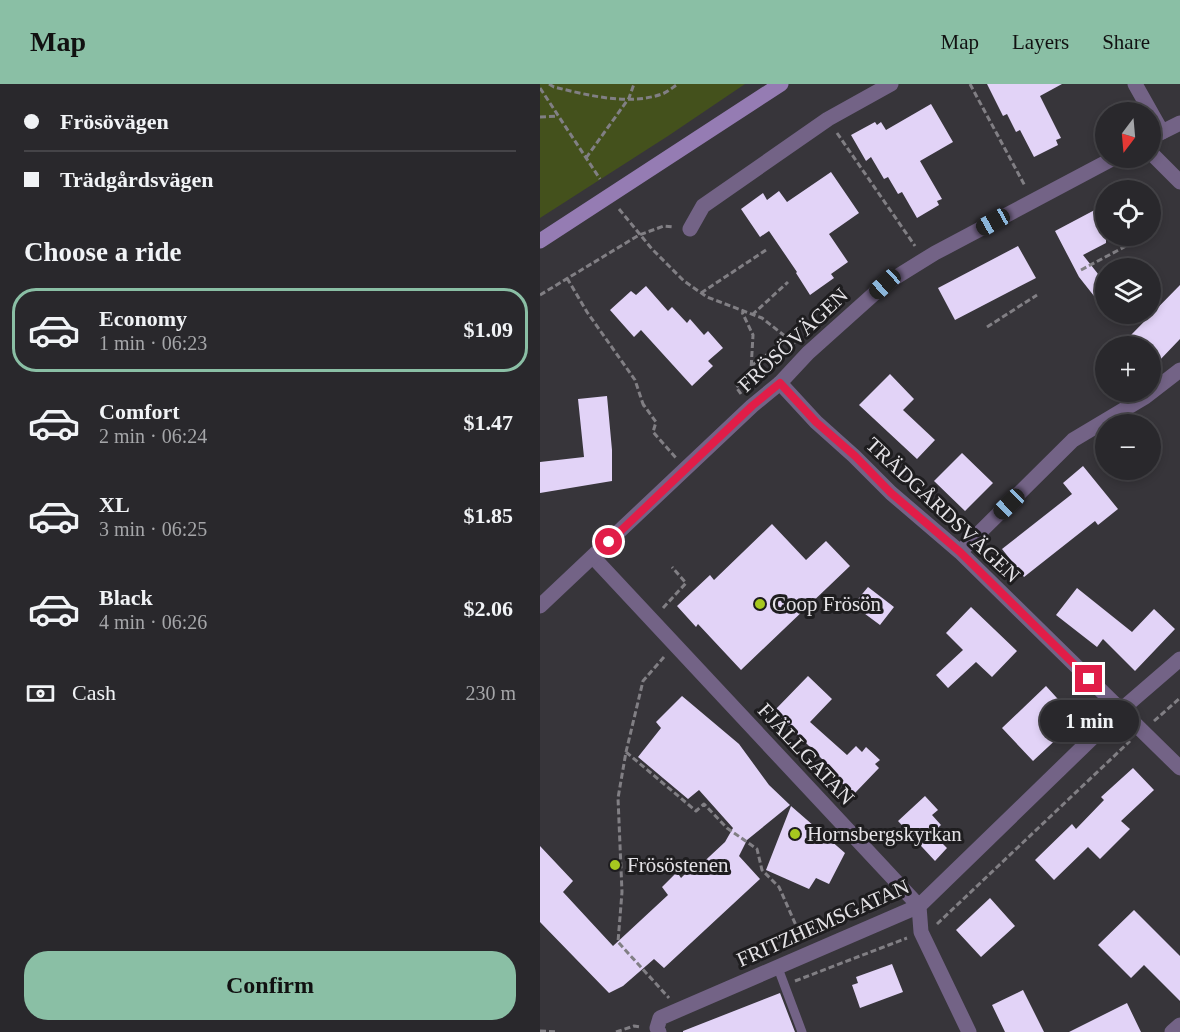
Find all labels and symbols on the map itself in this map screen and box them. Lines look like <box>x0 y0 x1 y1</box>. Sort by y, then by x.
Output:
north arrow <box>1095 102 1161 168</box>
car <box>973 205 1013 239</box>
car <box>866 265 904 303</box>
street label: FRÖSÖVÄGEN <box>733 283 853 397</box>
street label: TRÄDGÅRDSVÄGEN <box>861 432 1025 588</box>
car <box>990 485 1028 523</box>
route start <box>595 528 622 555</box>
place label: Coop Frösön <box>772 592 882 616</box>
marker: Coop Frösön <box>753 597 767 611</box>
route end <box>1075 665 1102 692</box>
street label: FJÄLLGATAN <box>753 698 859 810</box>
callout: 1 min <box>1040 700 1138 742</box>
place label: Hornsbergskyrkan <box>807 822 962 846</box>
marker: Hornsbergskyrkan <box>788 827 802 841</box>
place label: Frösöstenen <box>627 853 729 877</box>
marker: Frösöstenen <box>608 858 622 872</box>
street label: FRITZHEMSGATAN <box>733 874 913 972</box>

